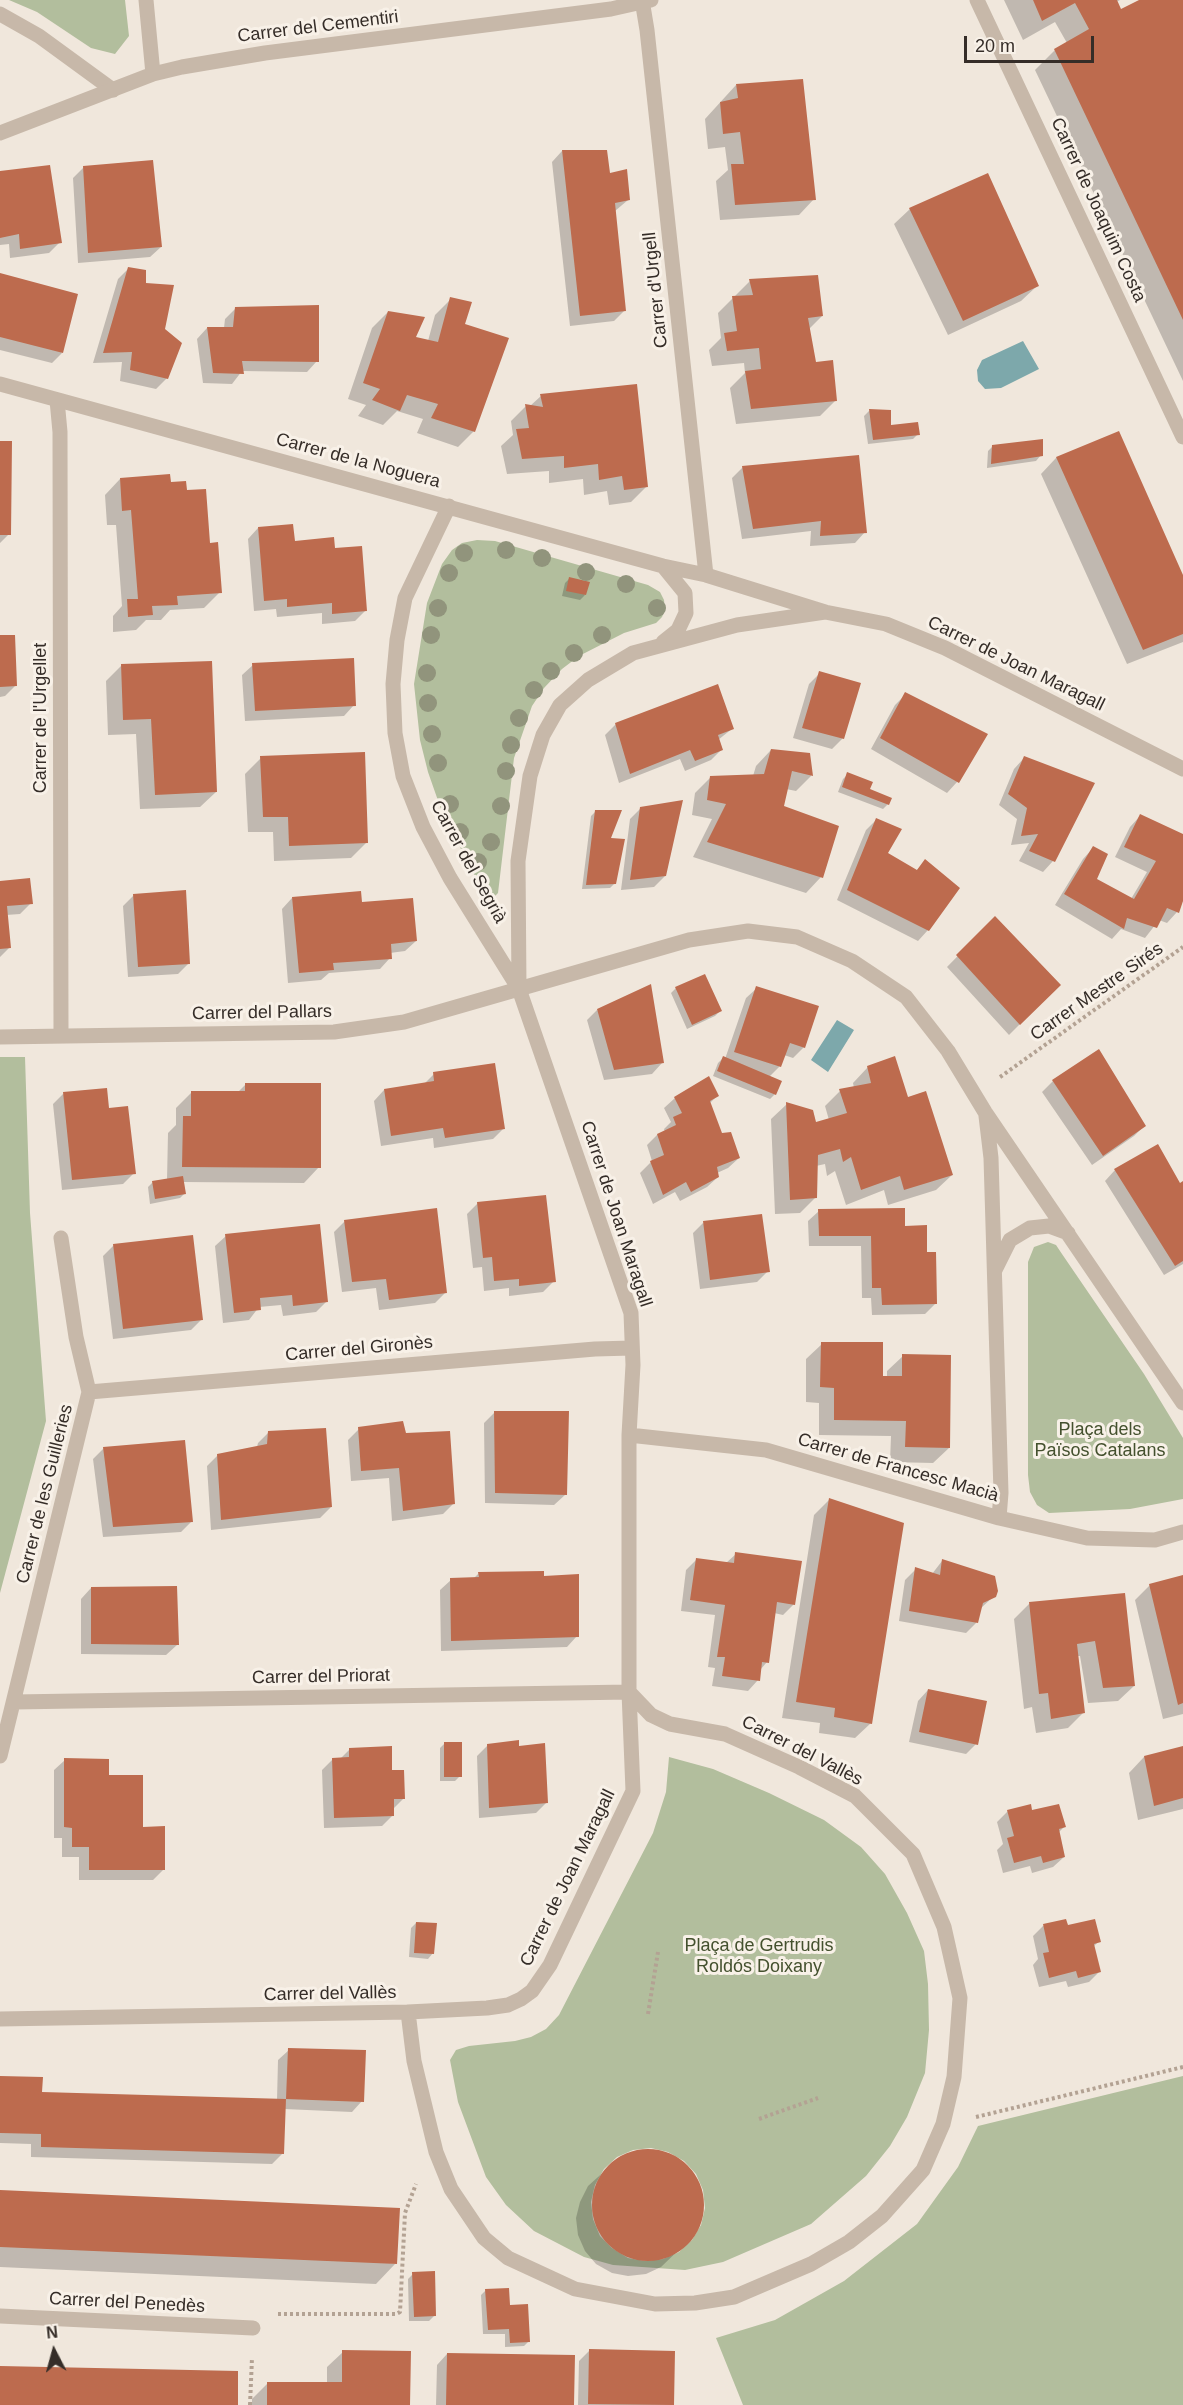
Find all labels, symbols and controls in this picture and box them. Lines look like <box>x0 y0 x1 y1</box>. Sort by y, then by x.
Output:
street label: Carrer del Cementiri <box>236 6 400 48</box>
scale bar <box>967 24 1098 62</box>
text: 20 m <box>975 36 1015 56</box>
street label: Carrer de Joaquim Costa <box>1046 114 1150 306</box>
street label: Carrer d'Urgell <box>639 231 673 349</box>
street label: Carrer de la Noguera <box>274 429 442 493</box>
street label: Carrer de Joan Maragall <box>924 612 1108 716</box>
street label: Carrer de l'Urgellet <box>30 643 52 793</box>
street label: Carrer del Segrià <box>425 797 511 927</box>
street label: Carrer Mestre Sirés <box>1026 938 1168 1046</box>
street label: Carrer del Pallars <box>192 1001 332 1025</box>
street label: Carrer de Joan Maragall <box>576 1118 656 1310</box>
street label: Carrer del Gironès <box>284 1332 434 1366</box>
street label: Carrer de les Guilleries <box>12 1402 78 1586</box>
park label: Plaça dels Països Catalans <box>1034 1419 1166 1462</box>
street label: Carrer de Francesc Macià <box>795 1429 1001 1507</box>
street label: Carrer del Priorat <box>252 1665 390 1689</box>
street label: Carrer del Vallès <box>738 1711 866 1791</box>
street label: Carrer de Joan Maragall <box>516 1786 620 1970</box>
park label: Plaça de Gertrudis Roldós Doixany <box>684 1935 834 1978</box>
street label: Carrer del Vallès <box>263 1982 397 2006</box>
street label: Carrer del Penedès <box>48 2288 206 2318</box>
north arrow <box>24 2321 84 2381</box>
text: N <box>45 2324 59 2342</box>

